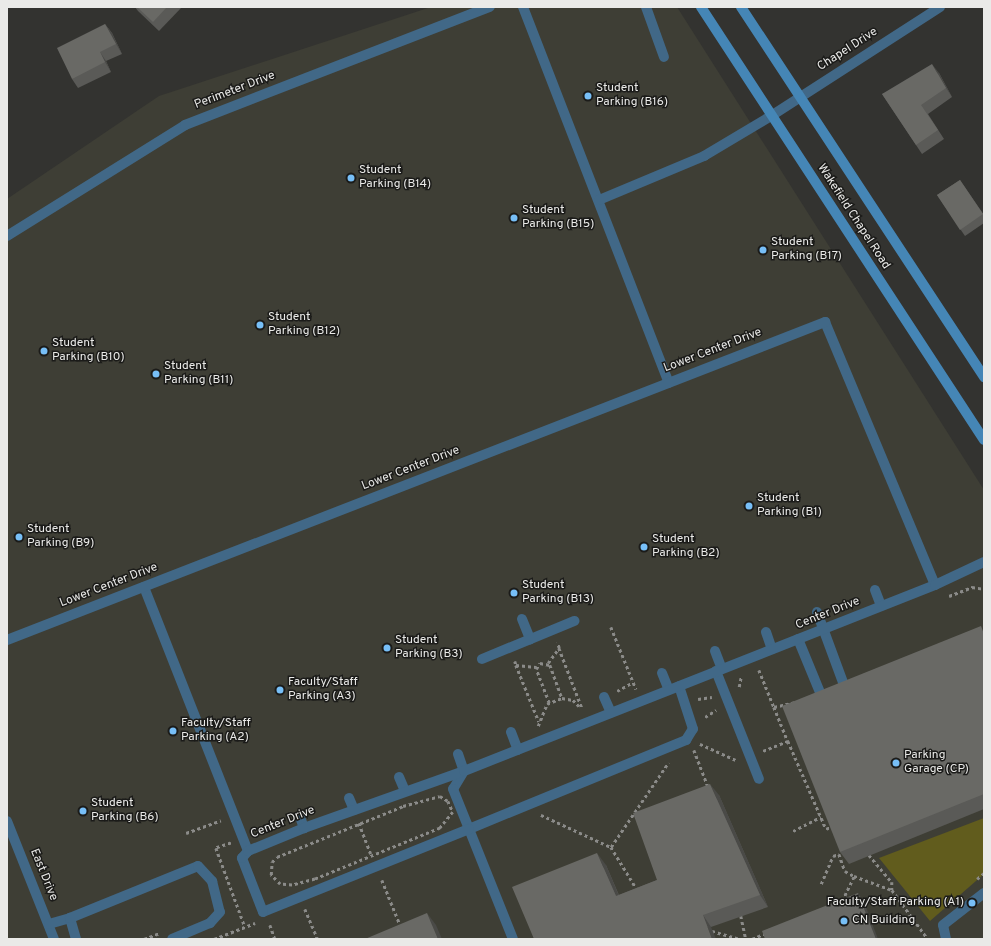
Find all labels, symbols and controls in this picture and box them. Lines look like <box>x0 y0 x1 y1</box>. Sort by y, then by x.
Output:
street label: Chapel Drive <box>815 25 881 75</box>
street label: Perimeter Drive <box>193 69 277 113</box>
place label: Student Parking (B16) <box>596 82 668 110</box>
marker: Student Parking (B16) <box>583 91 593 101</box>
street label: Wakefield Chapel Road <box>814 162 892 272</box>
place label: Student Parking (B14) <box>359 164 431 192</box>
marker: Student Parking (B14) <box>346 173 356 183</box>
place label: Student Parking (B15) <box>522 204 594 232</box>
marker: Student Parking (B15) <box>509 213 519 223</box>
place label: Student Parking (B17) <box>771 236 842 264</box>
marker: Student Parking (B17) <box>758 245 768 255</box>
place label: Student Parking (B12) <box>268 311 340 339</box>
marker: Student Parking (B12) <box>255 320 265 330</box>
street label: Lower Center Drive <box>662 326 764 376</box>
place label: Student Parking (B10) <box>52 337 125 365</box>
marker: Student Parking (B10) <box>39 346 49 356</box>
place label: Student Parking (B11) <box>164 360 233 388</box>
marker: Student Parking (B11) <box>151 369 161 379</box>
street label: Lower Center Drive <box>360 444 462 494</box>
place label: Student Parking (B1) <box>757 492 822 520</box>
marker: Student Parking (B1) <box>744 501 754 511</box>
place label: Student Parking (B9) <box>27 523 94 551</box>
marker: Student Parking (B9) <box>14 532 24 542</box>
place label: Student Parking (B2) <box>652 533 720 561</box>
marker: Student Parking (B2) <box>639 542 649 552</box>
street label: Lower Center Drive <box>58 561 160 611</box>
place label: Student Parking (B13) <box>522 579 594 607</box>
marker: Student Parking (B13) <box>509 588 519 598</box>
street label: Center Drive <box>794 595 862 633</box>
place label: Student Parking (B3) <box>395 634 463 662</box>
marker: Student Parking (B3) <box>382 643 392 653</box>
place label: Faculty/Staff Parking (A3) <box>288 676 358 704</box>
marker: Faculty/Staff Parking (A3) <box>275 685 285 695</box>
place label: Faculty/Staff Parking (A2) <box>181 717 251 745</box>
marker: Faculty/Staff Parking (A2) <box>168 726 178 736</box>
place label: Parking Garage (CP) <box>904 749 969 777</box>
marker: Parking Garage (CP) <box>891 758 901 768</box>
place label: Student Parking (B6) <box>91 797 159 825</box>
street label: Center Drive <box>249 804 317 842</box>
marker: Student Parking (B6) <box>78 806 88 816</box>
street label: East Drive <box>26 847 60 903</box>
place label: Faculty/Staff Parking (A1) <box>827 896 964 910</box>
marker: Faculty/Staff Parking (A1) <box>967 898 977 908</box>
place label: CN Building <box>852 914 915 928</box>
marker: CN Building <box>839 916 849 926</box>

